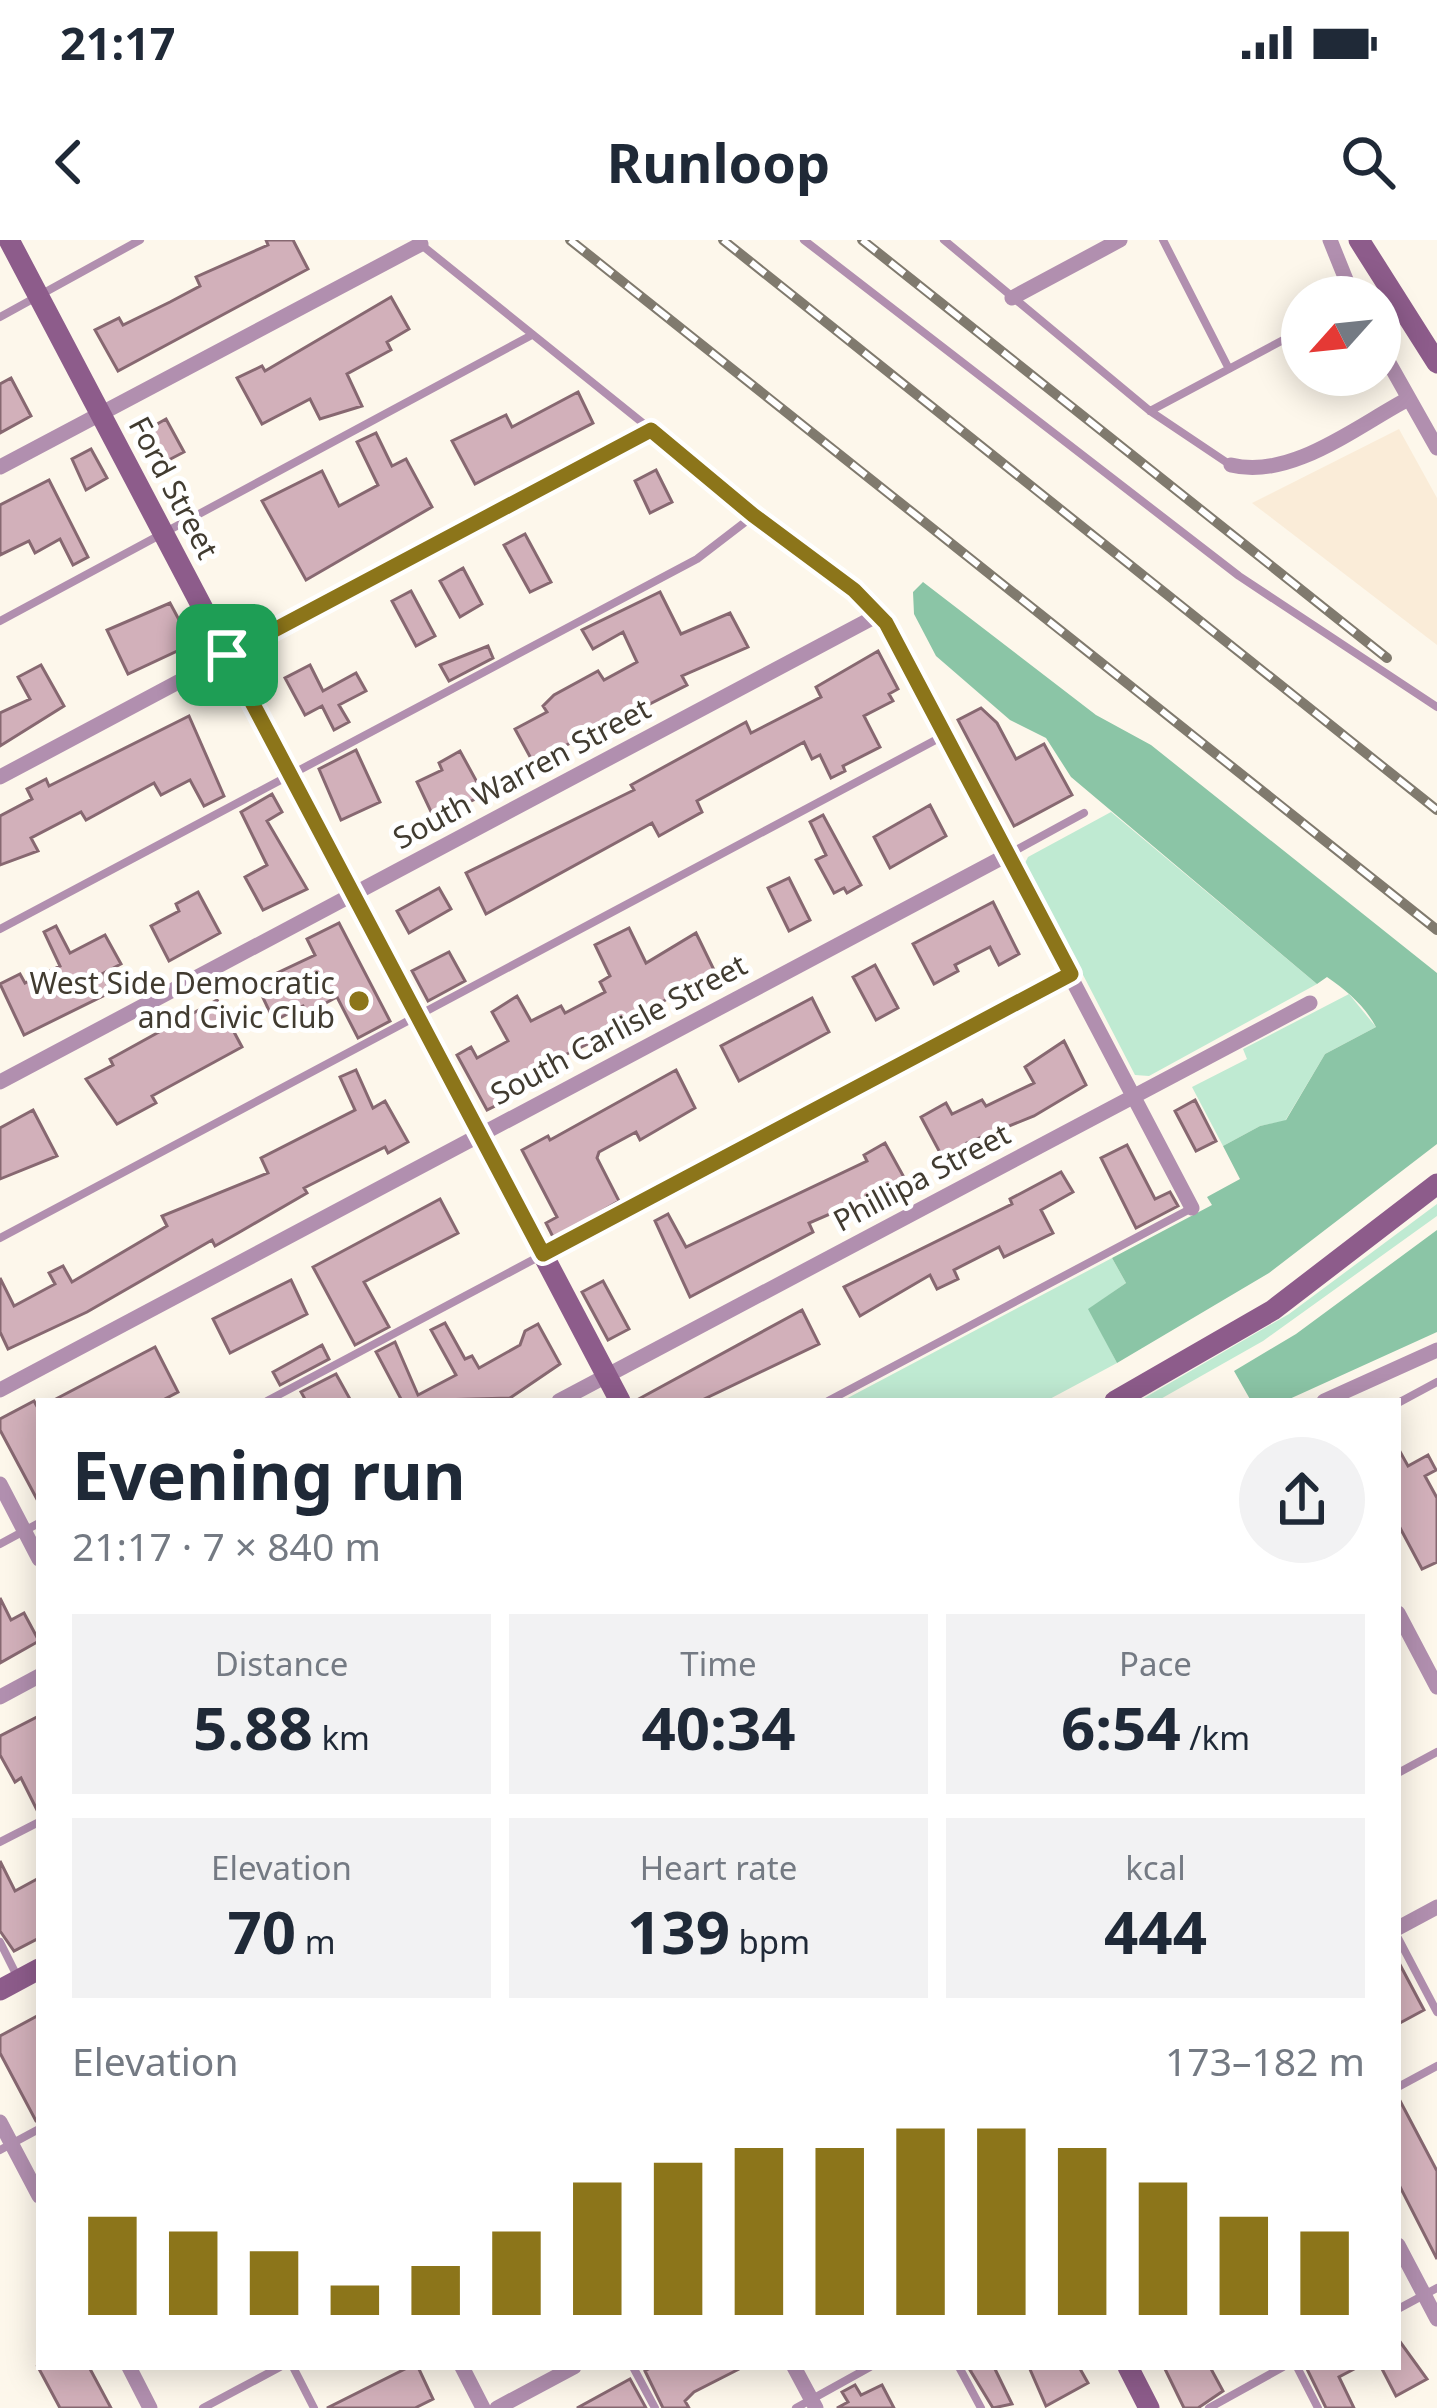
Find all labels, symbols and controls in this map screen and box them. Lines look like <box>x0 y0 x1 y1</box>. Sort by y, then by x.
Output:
text: 21:17 <box>60 12 176 73</box>
text: Runloop <box>607 125 830 199</box>
icon: back <box>36 129 102 195</box>
icon: search <box>1335 129 1401 195</box>
north arrow <box>1281 276 1401 396</box>
map controls <box>1281 276 1401 396</box>
street label: Ford Street <box>120 409 229 566</box>
pin <box>176 604 278 706</box>
icon: arrive <box>194 622 260 688</box>
street label: South Warren Street <box>386 687 657 858</box>
street label: South Carlisle Street <box>483 944 754 1114</box>
place label: West Side Democratic and Civic Club <box>29 962 335 1037</box>
marker: West Side Democratic and Civic Club <box>346 988 372 1014</box>
street label: Phillipa Street <box>826 1113 1017 1240</box>
text: Evening run <box>72 1429 466 1519</box>
button: share <box>1239 1437 1365 1563</box>
text: 21:17 · 7 × 840 m <box>72 1519 381 1572</box>
text: Distance <box>215 1641 348 1686</box>
text: Time <box>680 1641 757 1686</box>
text: Pace <box>1119 1641 1192 1686</box>
text: 5.88 <box>193 1686 313 1768</box>
text: 40:34 <box>641 1686 796 1768</box>
text: 6:54 <box>1061 1686 1181 1768</box>
text: km <box>313 1715 370 1760</box>
text: /km <box>1181 1715 1250 1760</box>
text: Elevation <box>211 1845 352 1890</box>
text: Heart rate <box>640 1845 797 1890</box>
text: kcal <box>1125 1845 1186 1890</box>
text: 70 <box>227 1890 296 1972</box>
text: 139 <box>627 1890 730 1972</box>
text: 444 <box>1104 1890 1207 1972</box>
text: m <box>296 1919 336 1964</box>
text: bpm <box>730 1919 810 1964</box>
text: Elevation <box>72 2034 239 2087</box>
text: 173–182 m <box>1165 2034 1365 2087</box>

